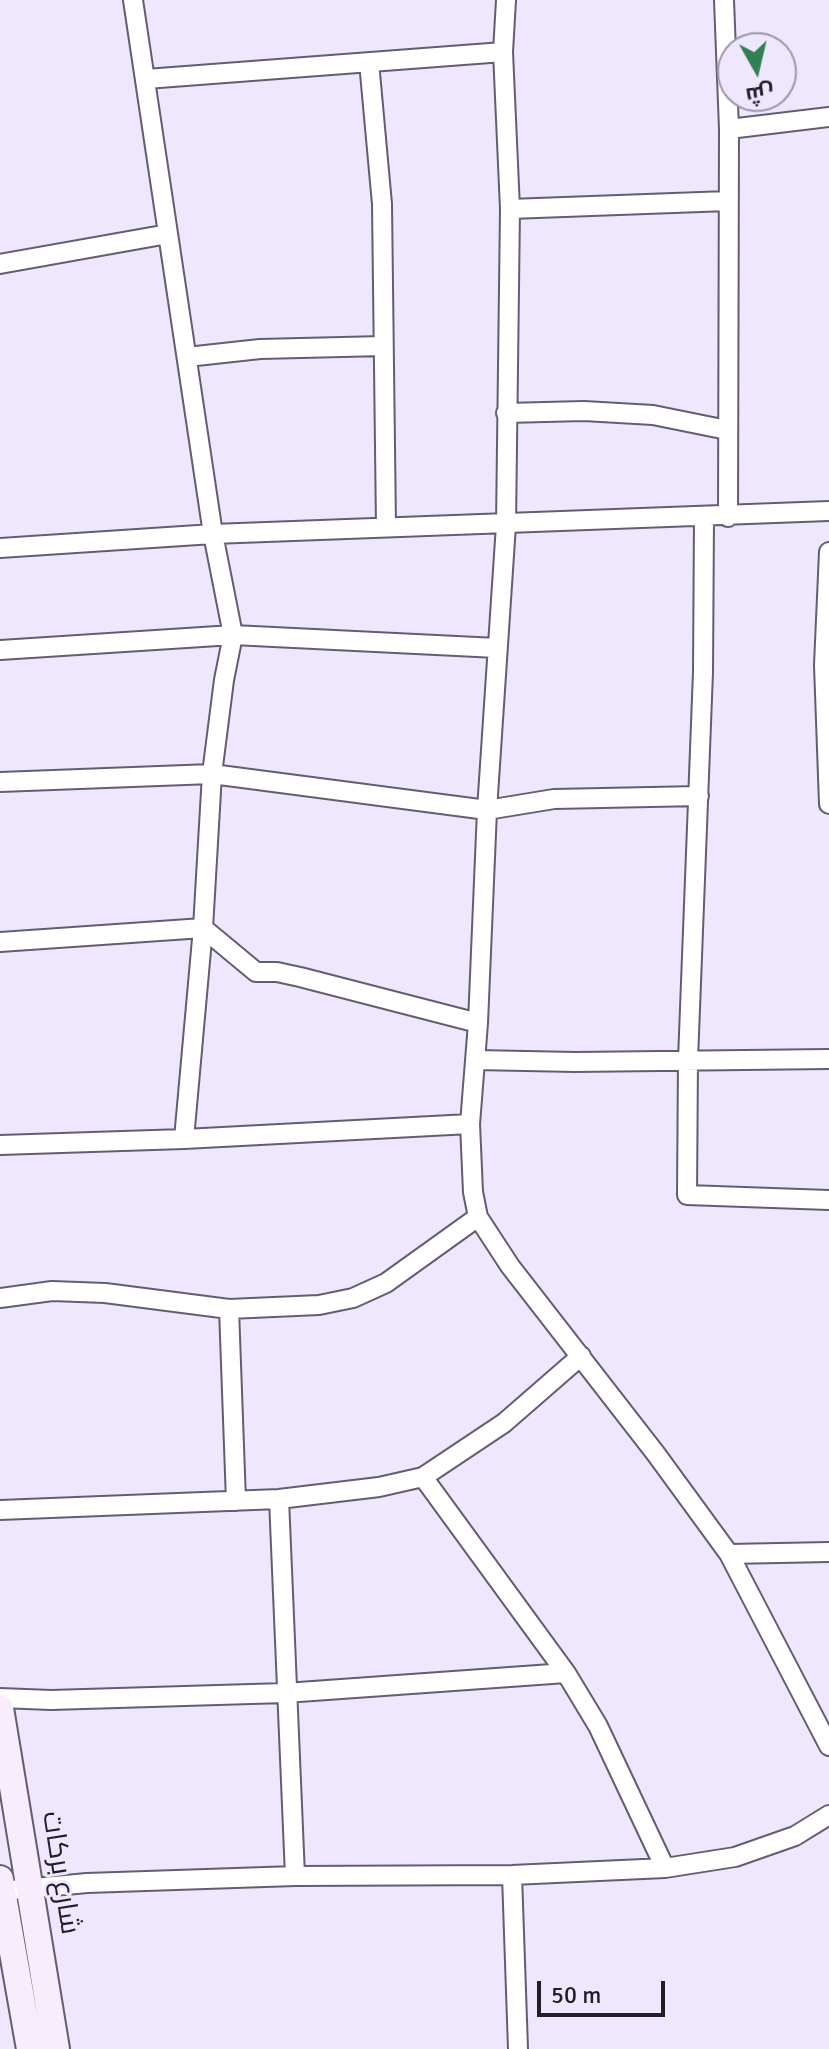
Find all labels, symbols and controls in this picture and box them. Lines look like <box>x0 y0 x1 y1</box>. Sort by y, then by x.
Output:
north arrow <box>717 32 797 112</box>
text: ش <box>744 79 776 110</box>
street label: شارع بركات <box>34 1809 86 1937</box>
scale bar <box>541 1965 669 2015</box>
text: 50 m <box>551 1980 601 2010</box>

